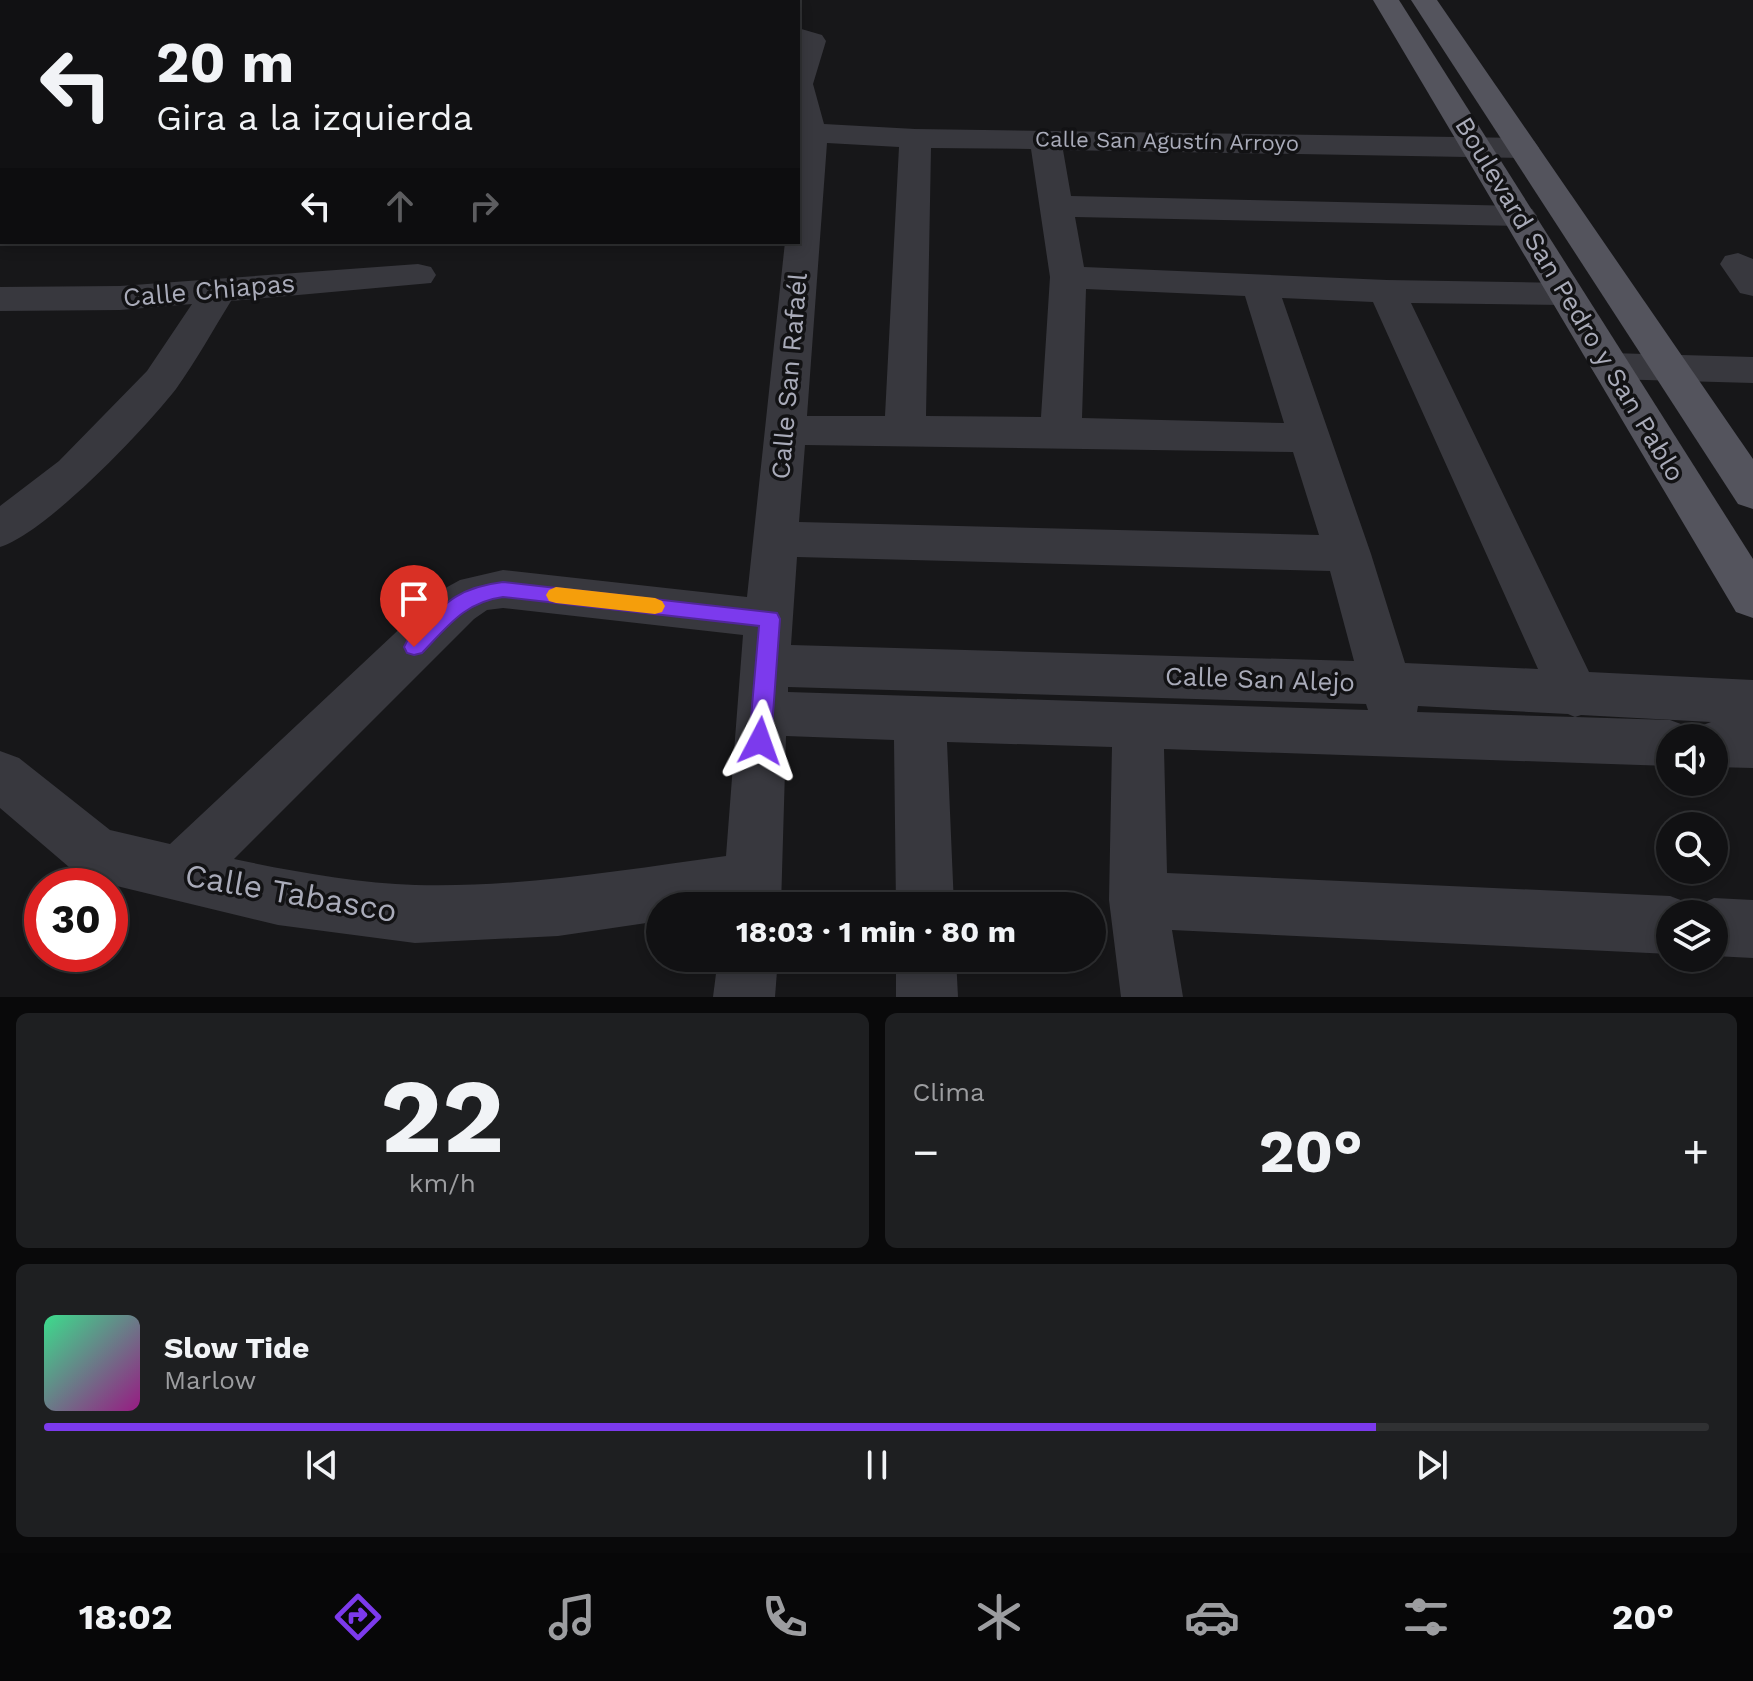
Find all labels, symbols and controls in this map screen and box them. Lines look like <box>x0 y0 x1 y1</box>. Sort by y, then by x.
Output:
text: 20 m <box>156 30 294 96</box>
icon: left <box>24 32 128 136</box>
text: Gira a la izquierda <box>156 97 473 139</box>
street label: Boulevard San Pedro y San Pablo <box>1449 111 1691 487</box>
street label: Calle San Agustín Arroyo <box>1035 126 1299 156</box>
icon: left <box>294 184 338 228</box>
icon: ahead <box>378 184 422 228</box>
icon: right <box>462 184 506 228</box>
street label: Calle Chiapas <box>122 268 296 312</box>
street label: Calle San Rafaél <box>765 271 813 481</box>
pin <box>380 565 448 647</box>
icon: arrive <box>392 577 436 621</box>
street label: Calle San Alejo <box>1165 661 1355 697</box>
position arrow <box>718 699 802 783</box>
map controls <box>1656 724 1728 972</box>
button: sound <box>1656 724 1728 796</box>
button: search <box>1656 812 1728 884</box>
street label: Calle Tabasco <box>182 856 400 930</box>
speed limit sign: 30 <box>24 868 128 972</box>
button: layers <box>1656 900 1728 972</box>
text: 18:03 · 1 min · 80 m <box>736 914 1016 949</box>
text: 22 <box>380 1055 504 1177</box>
text: Clima <box>913 1077 985 1107</box>
text: 20° <box>1259 1116 1363 1187</box>
text: − <box>913 1126 939 1178</box>
text: + <box>1682 1126 1709 1178</box>
text: km/h <box>409 1168 476 1198</box>
text: Slow Tide <box>164 1330 309 1365</box>
text: Marlow <box>164 1365 256 1395</box>
icon: previous <box>300 1443 344 1487</box>
icon: pause <box>855 1443 899 1487</box>
icon: next <box>1410 1443 1454 1487</box>
icon: directions <box>330 1589 386 1645</box>
icon: music <box>544 1589 600 1645</box>
icon: phone <box>757 1589 813 1645</box>
icon: climate <box>971 1589 1027 1645</box>
icon: car <box>1184 1589 1240 1645</box>
icon: filters <box>1398 1589 1454 1645</box>
text: 18:02 <box>79 1596 172 1638</box>
text: 20° <box>1612 1596 1674 1638</box>

